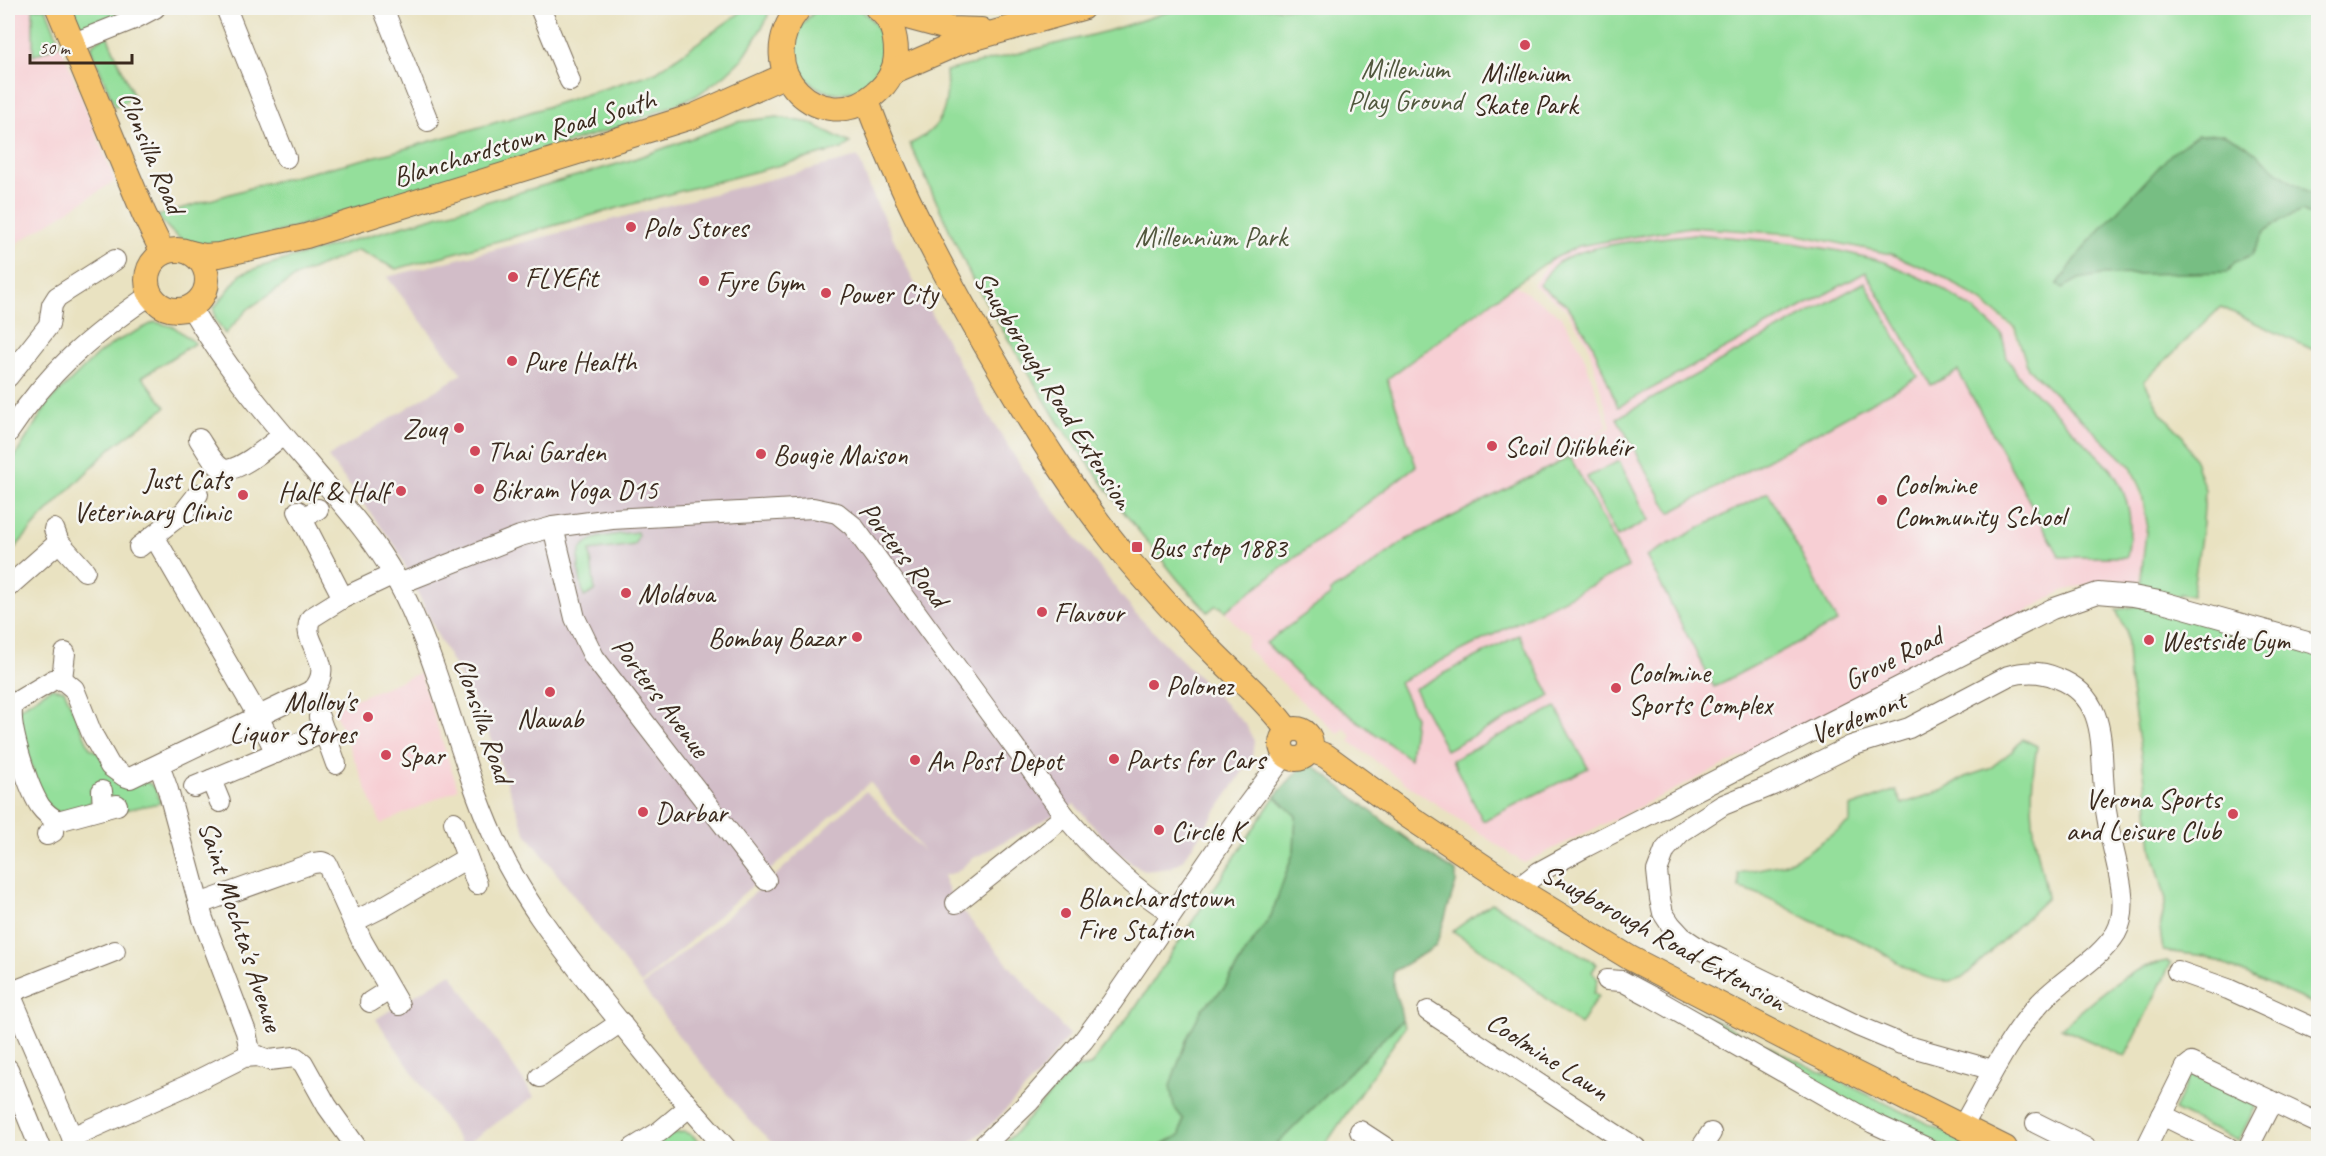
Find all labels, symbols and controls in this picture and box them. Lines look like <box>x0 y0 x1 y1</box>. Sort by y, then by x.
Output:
scale bar <box>30 27 132 65</box>
text: 50 m <box>39 37 72 59</box>
marker: Millenium Skate Park <box>1518 38 1532 52</box>
park label: Millenium Play Ground <box>1348 51 1466 118</box>
place label: Millenium Skate Park <box>1472 55 1580 122</box>
street label: Blanchardstown Road South <box>389 81 661 195</box>
street label: Clonsilla Road <box>111 85 195 222</box>
place label: Polo Stores <box>643 210 750 245</box>
park label: Millennium Park <box>1135 219 1290 254</box>
marker: Polo Stores <box>624 220 638 234</box>
place label: FLYEfit <box>525 260 601 295</box>
place label: Fyre Gym <box>716 264 806 299</box>
street label: Snugborough Road Extension <box>967 265 1142 517</box>
marker: FLYEfit <box>506 270 520 284</box>
marker: Fyre Gym <box>697 274 711 288</box>
place label: Power City <box>838 276 940 311</box>
marker: Power City <box>819 286 833 300</box>
place label: Pure Health <box>524 344 639 379</box>
marker: Pure Health <box>505 354 519 368</box>
place label: Zouq <box>402 411 448 446</box>
marker: Zouq <box>452 421 466 435</box>
place label: Scoil Oilibhéir <box>1504 429 1635 464</box>
place label: Thai Garden <box>487 434 607 469</box>
place label: Bougie Maison <box>773 437 908 472</box>
marker: Scoil Oilibhéir <box>1485 439 1499 453</box>
marker: Thai Garden <box>468 444 482 458</box>
marker: Bougie Maison <box>754 447 768 461</box>
place label: Just Cats Veterinary Clinic <box>73 462 233 529</box>
place label: Coolmine Community School <box>1894 467 2071 534</box>
place label: Bikram Yoga D15 <box>491 472 659 507</box>
place label: Half & Half <box>278 474 395 509</box>
marker: Bikram Yoga D15 <box>472 482 486 496</box>
marker: Half & Half <box>394 484 408 498</box>
marker: Just Cats Veterinary Clinic <box>236 488 250 502</box>
marker: Coolmine Community School <box>1875 493 1889 507</box>
street label: Porters Road <box>852 494 959 617</box>
place label: Bus stop 1883 <box>1149 530 1289 565</box>
marker: Bus stop 1883 <box>1130 540 1144 554</box>
place label: Moldova <box>638 576 717 611</box>
marker: Moldova <box>619 586 633 600</box>
place label: Flavour <box>1054 595 1126 630</box>
marker: Flavour <box>1035 605 1049 619</box>
street label: Grove Road <box>1838 617 1952 698</box>
place label: Bombay Bazar <box>708 620 847 655</box>
place label: Westside Gym <box>2161 623 2291 658</box>
street label: Porters Avenue <box>604 630 719 766</box>
marker: Bombay Bazar <box>850 630 864 644</box>
marker: Westside Gym <box>2142 633 2156 647</box>
street label: Clonsilla Road <box>446 653 523 791</box>
place label: Coolmine Sports Complex <box>1628 655 1774 722</box>
place label: Polonez <box>1166 668 1235 703</box>
marker: Polonez <box>1147 678 1161 692</box>
marker: Coolmine Sports Complex <box>1609 681 1623 695</box>
street label: Verdemont <box>1805 681 1913 752</box>
place label: Molloy's Liquor Stores <box>229 684 358 751</box>
marker: Nawab <box>543 685 557 699</box>
place label: Nawab <box>517 701 585 736</box>
marker: Molloy's Liquor Stores <box>361 710 375 724</box>
place label: Spar <box>398 738 446 773</box>
place label: Parts for Cars <box>1126 742 1267 777</box>
place label: An Post Depot <box>927 743 1066 778</box>
marker: Spar <box>379 748 393 762</box>
marker: Parts for Cars <box>1107 752 1121 766</box>
marker: An Post Depot <box>908 753 922 767</box>
place label: Verona Sports and Leisure Club <box>2066 781 2223 848</box>
place label: Darbar <box>655 795 729 830</box>
marker: Darbar <box>636 805 650 819</box>
marker: Verona Sports and Leisure Club <box>2226 807 2240 821</box>
place label: Circle K <box>1171 813 1250 848</box>
street label: Saint Mochta's Avenue <box>191 817 292 1037</box>
marker: Circle K <box>1152 823 1166 837</box>
street label: Snugborough Road Extension <box>1536 855 1794 1019</box>
place label: Blanchardstown Fire Station <box>1078 880 1235 947</box>
marker: Blanchardstown Fire Station <box>1059 906 1073 920</box>
street label: Coolmine Lawn <box>1480 1004 1616 1109</box>

